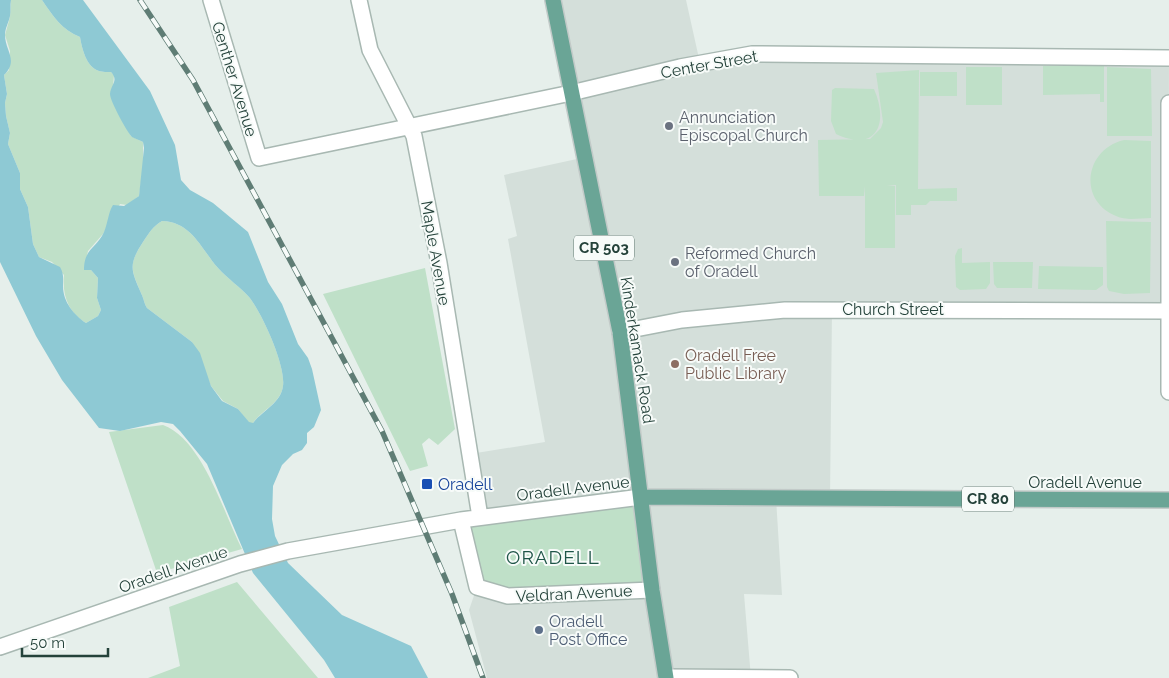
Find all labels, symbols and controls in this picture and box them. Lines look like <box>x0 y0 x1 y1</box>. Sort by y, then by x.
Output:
street label: Genther Avenue <box>208 19 261 139</box>
street label: Center Street <box>659 47 760 82</box>
place label: Annunciation Episcopal Church <box>679 108 808 145</box>
marker: Annunciation Episcopal Church <box>663 120 675 132</box>
street label: Maple Avenue <box>417 199 454 307</box>
road number: CR 503 <box>574 236 634 260</box>
place label: Reformed Church of Oradell <box>685 244 816 281</box>
marker: Reformed Church of Oradell <box>669 256 681 268</box>
street label: Kinderkamack Road <box>617 275 659 425</box>
street label: Church Street <box>842 300 944 319</box>
place label: Oradell Free Public Library <box>685 346 787 383</box>
marker: Oradell Free Public Library <box>669 358 681 370</box>
street label: Oradell Avenue <box>516 472 631 505</box>
street label: Oradell Avenue <box>1028 473 1142 492</box>
place label: Oradell <box>438 475 493 494</box>
marker: Oradell <box>420 477 434 491</box>
road number: CR 80 <box>962 486 1014 512</box>
street label: Oradell Avenue <box>116 542 230 597</box>
district label: ORADELL <box>506 546 600 568</box>
street label: Veldran Avenue <box>515 581 633 606</box>
place label: Oradell Post Office <box>549 612 627 649</box>
marker: Oradell Post Office <box>533 624 545 636</box>
scale bar <box>22 626 109 658</box>
text: 50 m <box>30 634 65 652</box>

